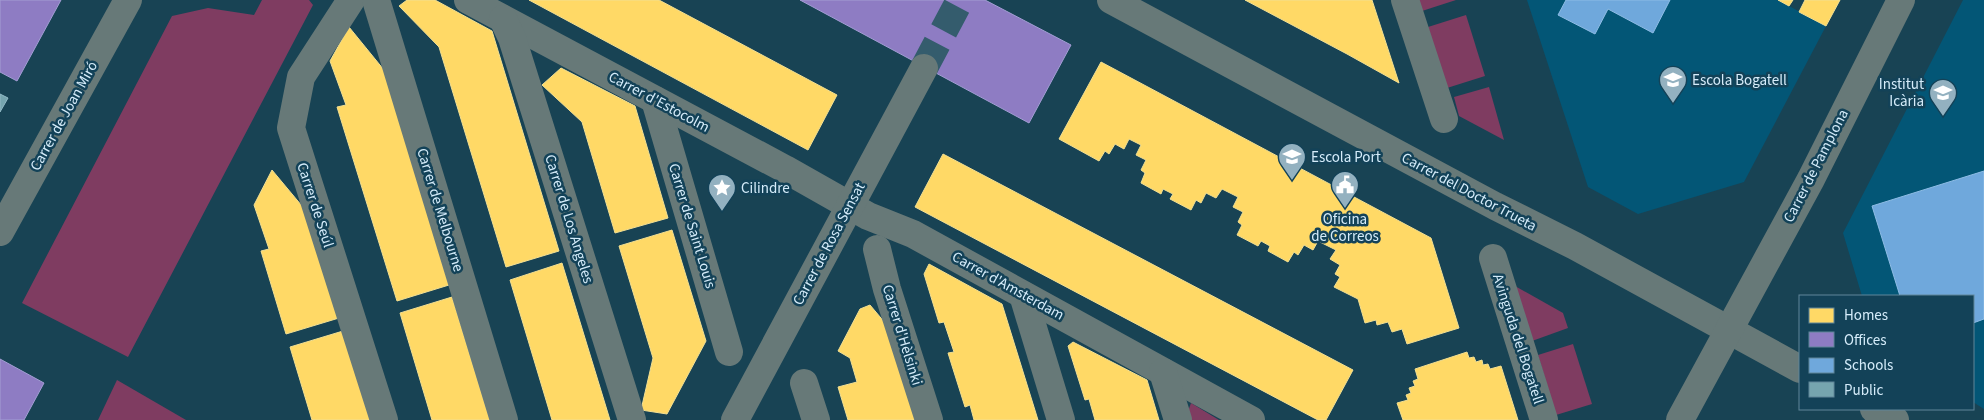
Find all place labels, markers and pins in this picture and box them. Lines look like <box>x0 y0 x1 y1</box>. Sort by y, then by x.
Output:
school or university icon: Escola Bogatell <box>1658 65 1688 104</box>
place label: Escola Bogatell <box>1692 70 1787 91</box>
place label: Institut Icària <box>1879 74 1924 112</box>
school or university icon: Institut Icària <box>1928 78 1958 117</box>
school or university icon: Escola Port <box>1277 142 1307 181</box>
place label: Escola Port <box>1311 147 1381 168</box>
public building icon: Oficina de Correos <box>1330 170 1360 209</box>
place icon: Cilindre <box>707 173 737 212</box>
place label: Cilindre <box>741 178 790 199</box>
place label: Oficina de Correos <box>1311 209 1379 247</box>

